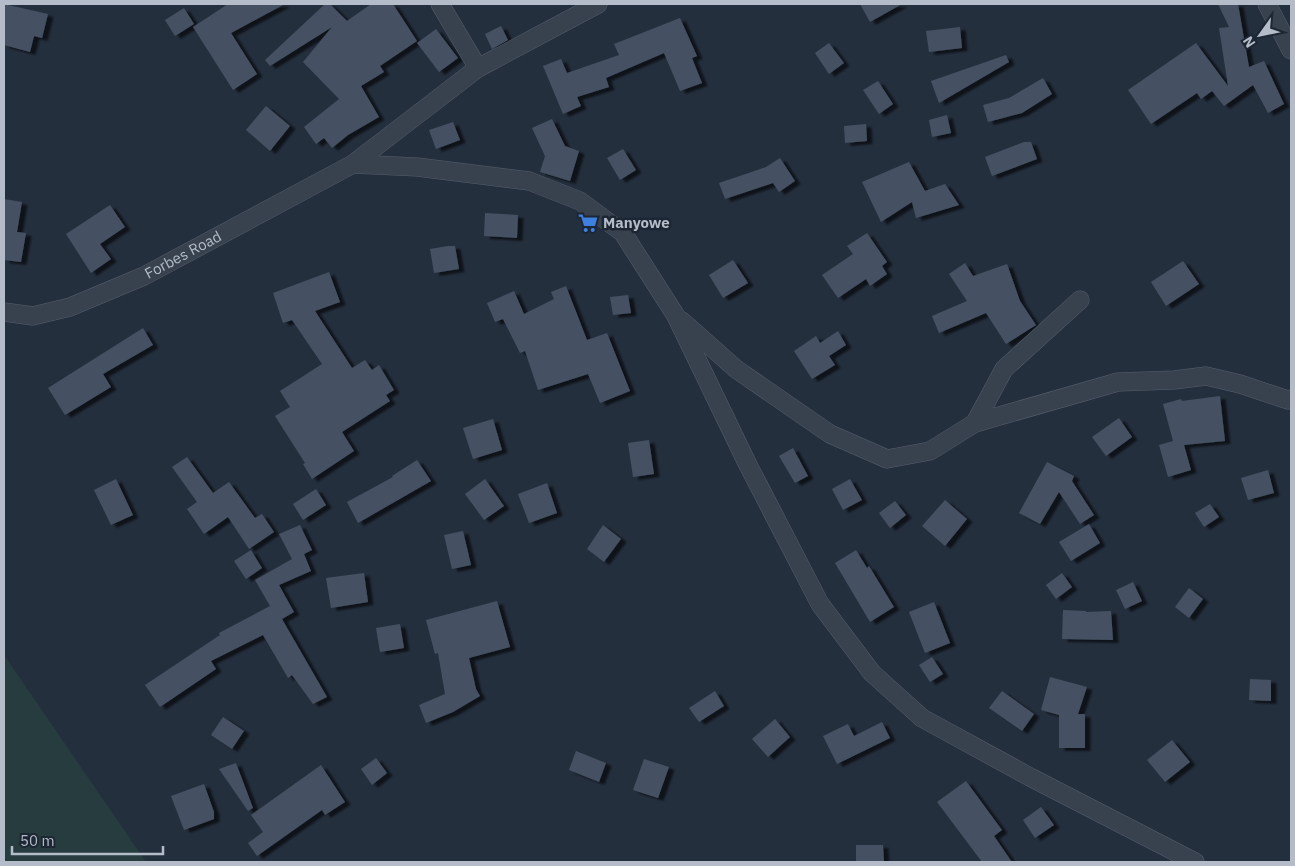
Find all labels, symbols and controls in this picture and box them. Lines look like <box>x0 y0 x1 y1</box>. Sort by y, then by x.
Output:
north arrow <box>1235 10 1285 60</box>
text: N <box>1239 33 1259 51</box>
supermarket icon: Manyowe <box>577 212 599 234</box>
place label: Manyowe <box>603 213 670 232</box>
street label: Forbes Road <box>141 226 225 283</box>
scale bar <box>12 824 164 856</box>
text: 50 m <box>20 831 55 850</box>

